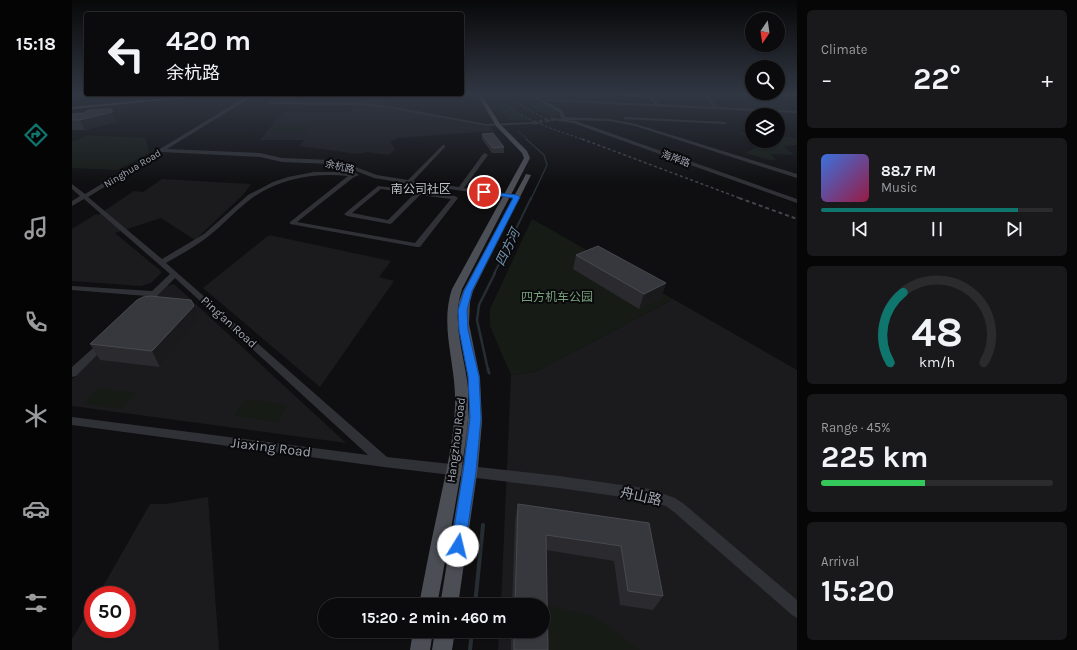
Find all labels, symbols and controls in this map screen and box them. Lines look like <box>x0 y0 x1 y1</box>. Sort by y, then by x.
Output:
north arrow <box>745 12 785 52</box>
map controls <box>745 12 785 148</box>
text: 420 m <box>166 24 251 57</box>
icon: left <box>100 28 152 80</box>
text: 15:18 <box>16 33 56 55</box>
text: Climate <box>821 42 867 57</box>
button: search <box>745 60 785 100</box>
text: 22° <box>913 61 961 97</box>
text: 余杭路 <box>166 62 220 84</box>
text: − <box>821 67 833 93</box>
text: + <box>1041 67 1053 93</box>
button: layers <box>745 108 785 148</box>
icon: directions <box>22 121 50 149</box>
street label: Ninghua Road <box>102 147 163 191</box>
street label: 海岸路 <box>660 148 692 170</box>
street label: 余杭路 <box>324 158 356 176</box>
text: 88.7 FM <box>881 162 936 180</box>
pin <box>467 175 501 209</box>
text: Music <box>881 180 917 195</box>
icon: arrive <box>473 181 495 203</box>
district label: 南公司社区 <box>391 182 451 196</box>
icon: music <box>22 214 50 242</box>
icon: previous <box>849 218 871 240</box>
icon: pause <box>926 218 948 240</box>
icon: next <box>1003 218 1025 240</box>
water label: 四方河 <box>492 224 524 268</box>
park label: 四方机车公园 <box>521 290 593 304</box>
street label: Ping'an Road <box>198 293 260 351</box>
icon: phone <box>22 308 50 336</box>
text: 48 <box>911 308 963 356</box>
text: km/h <box>919 354 955 371</box>
street label: Hangzhou Road <box>444 397 468 483</box>
icon: climate <box>22 402 50 430</box>
text: Range · 45% <box>821 420 891 435</box>
street label: Jiaxing Road <box>230 434 312 461</box>
text: 225 km <box>821 439 929 475</box>
street label: 舟山路 <box>619 484 663 509</box>
icon: car <box>22 495 50 523</box>
position arrow <box>437 525 479 567</box>
text: Arrival <box>821 554 859 569</box>
text: 15:20 <box>821 573 894 609</box>
speed limit sign: 50 <box>84 586 136 638</box>
icon: filters <box>22 589 50 617</box>
text: 15:20 · 2 min · 460 m <box>361 609 507 627</box>

